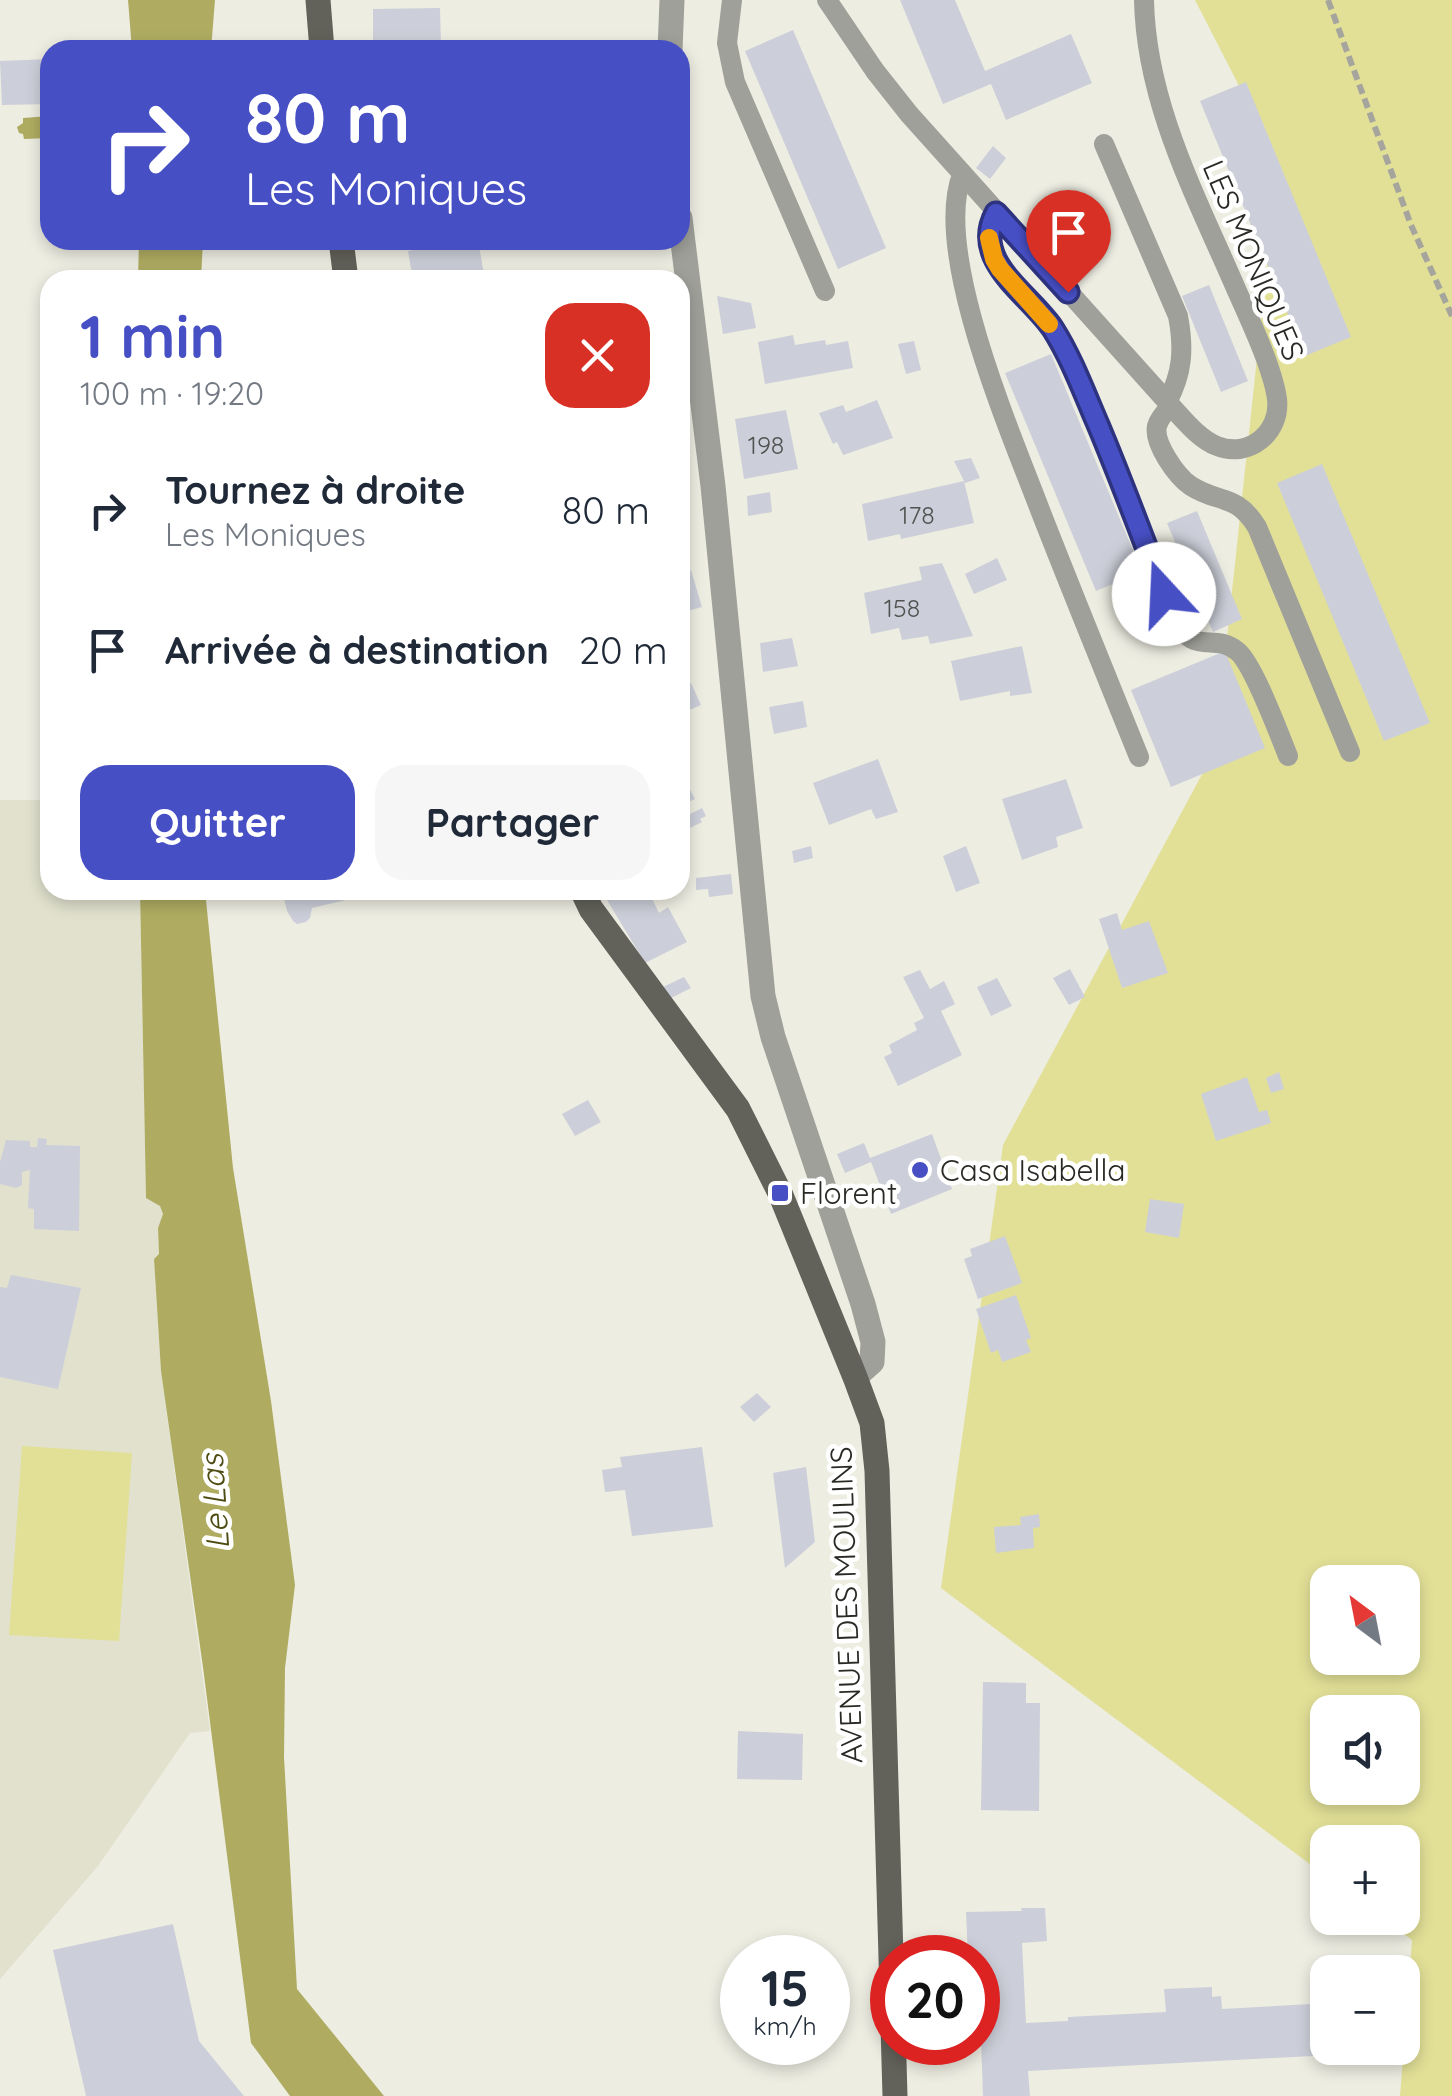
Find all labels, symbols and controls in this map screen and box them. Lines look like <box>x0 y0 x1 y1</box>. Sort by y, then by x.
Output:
text: 80 m <box>245 73 410 161</box>
icon: right <box>80 80 210 210</box>
street label: LES MONIQUES <box>1195 154 1313 366</box>
text: Les Moniques <box>245 160 527 216</box>
pin <box>1026 190 1111 293</box>
icon: arrive <box>1041 205 1096 260</box>
text: 1 min <box>80 298 225 373</box>
button: close <box>545 303 650 408</box>
text: 100 m · 19:20 <box>80 373 264 413</box>
house number: 198 <box>748 429 784 460</box>
text: Tournez à droite <box>165 466 465 514</box>
icon: right <box>80 483 135 538</box>
text: 80 m <box>562 486 650 534</box>
house number: 178 <box>899 499 935 530</box>
text: Les Moniques <box>165 514 366 554</box>
position arrow <box>1112 542 1216 646</box>
house number: 158 <box>884 592 920 623</box>
icon: arrive <box>80 623 135 678</box>
text: Arrivée à destination <box>165 626 549 674</box>
text: 20 m <box>579 626 668 674</box>
button: Quitter <box>80 765 355 880</box>
button: Partager <box>375 765 650 880</box>
place label: Casa Isabella <box>940 1151 1126 1189</box>
marker: Casa Isabella <box>909 1159 931 1181</box>
place label: Florent <box>800 1174 897 1212</box>
marker: Florent <box>769 1182 791 1204</box>
street label: AVENUE DES MOULINS <box>821 1446 871 1764</box>
water label: Le Las <box>191 1451 237 1551</box>
north arrow <box>1310 1565 1420 1675</box>
map controls <box>1310 1565 1420 2065</box>
button: sound <box>1310 1695 1420 1805</box>
button: + <box>1310 1825 1420 1935</box>
speed limit sign: 20 <box>870 1935 1000 2065</box>
button: − <box>1310 1955 1420 2065</box>
text: 15 <box>761 1956 809 2019</box>
text: km/h <box>753 2010 817 2041</box>

